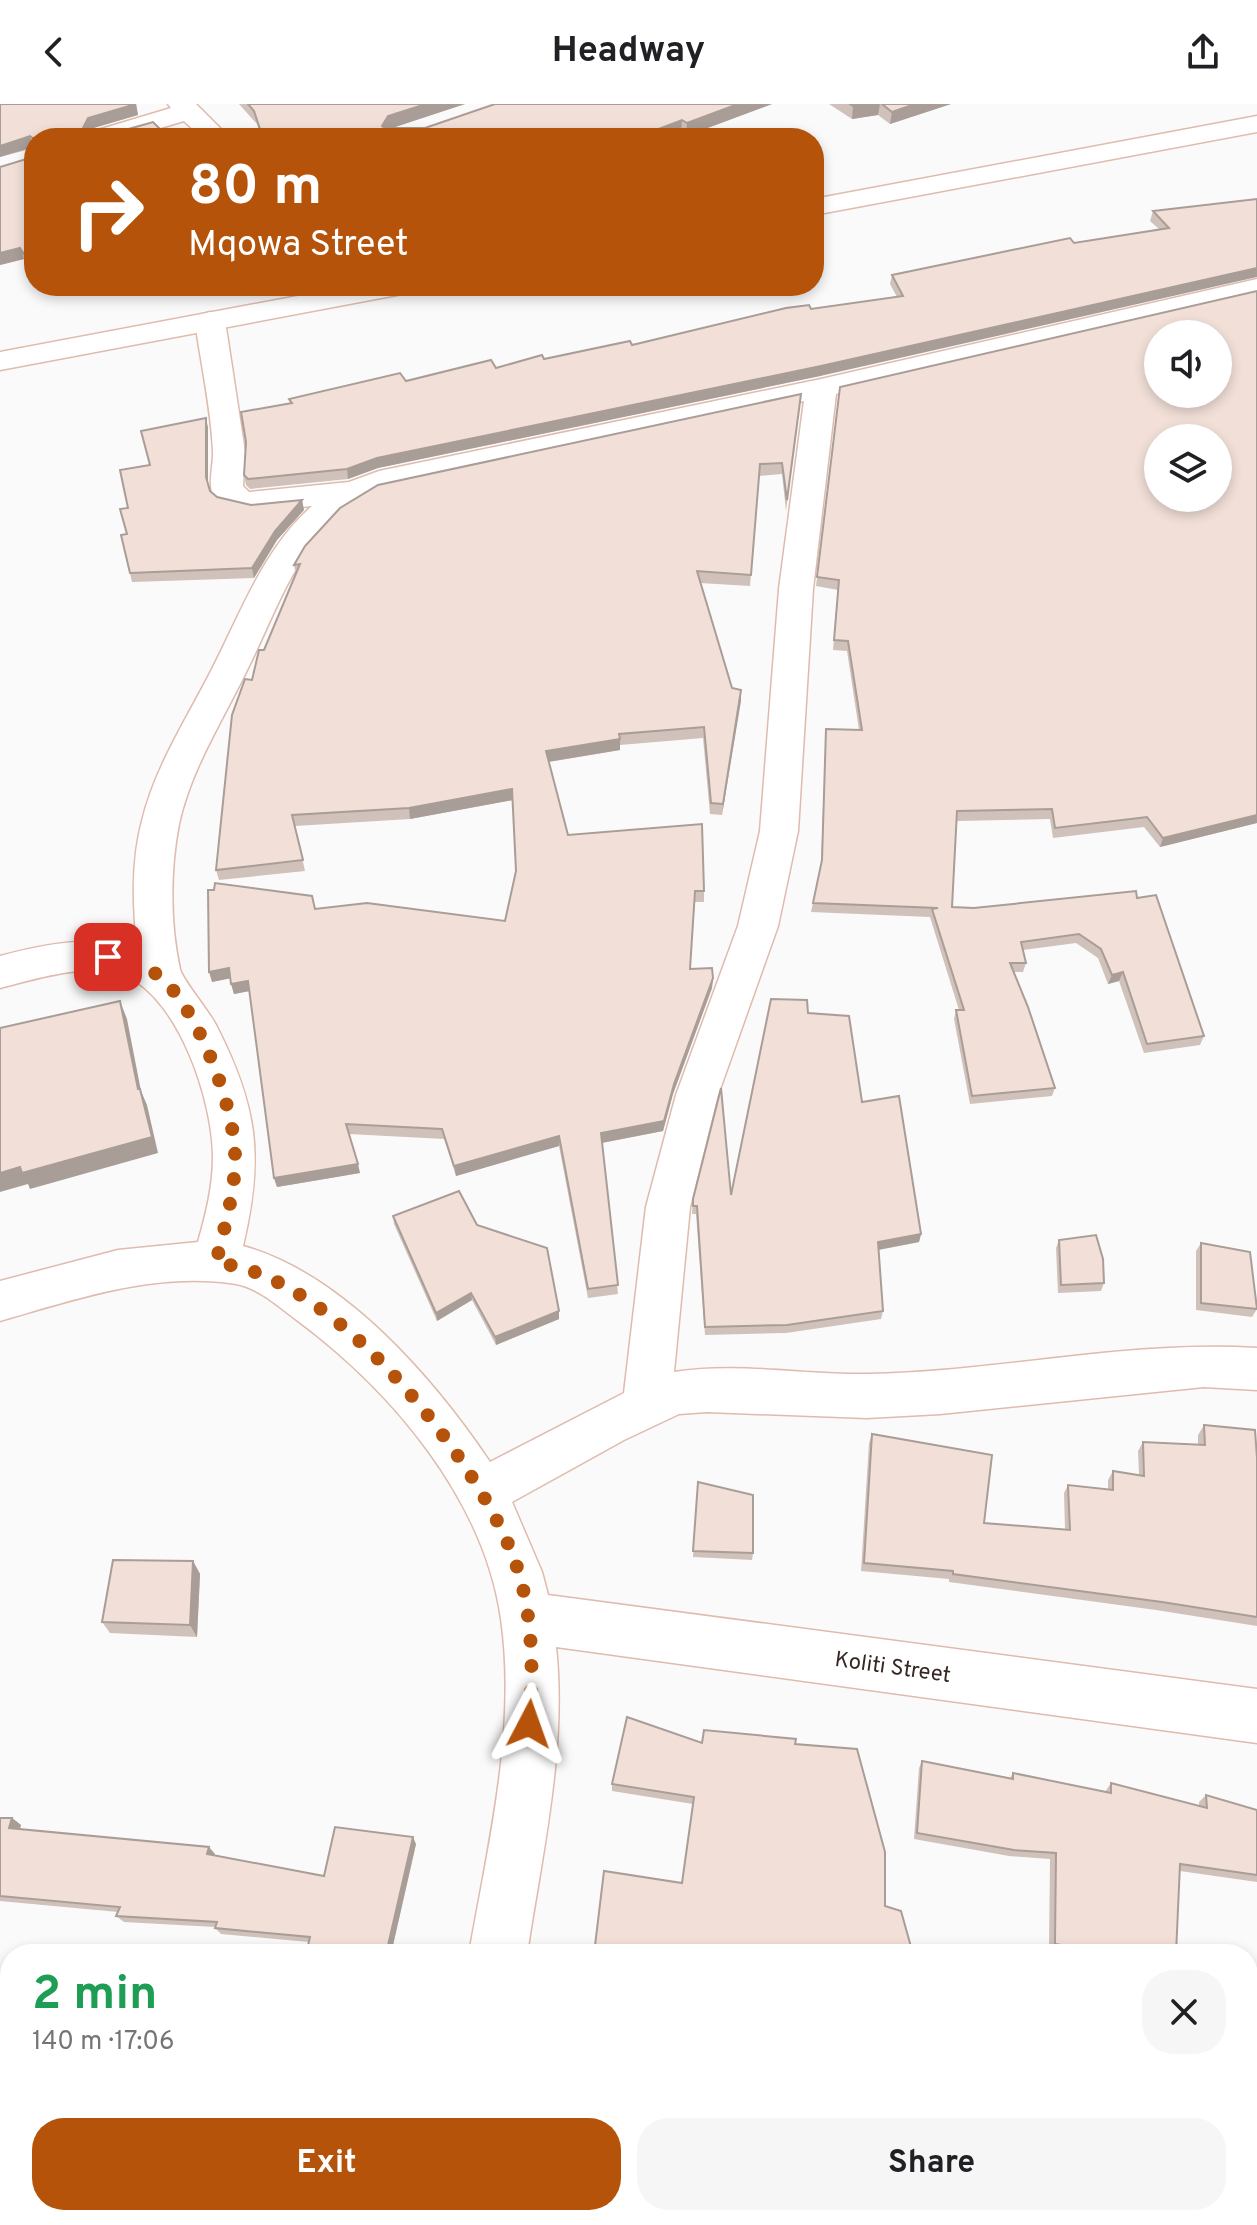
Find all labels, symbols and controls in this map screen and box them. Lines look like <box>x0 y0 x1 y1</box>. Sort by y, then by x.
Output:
text: Headway <box>552 29 705 75</box>
icon: back <box>32 30 76 74</box>
icon: share <box>1181 30 1225 74</box>
text: 80 m <box>188 154 322 224</box>
icon: right <box>56 160 160 264</box>
text: Mqowa Street <box>188 223 409 269</box>
map controls <box>1144 320 1232 512</box>
button: sound <box>1144 320 1232 408</box>
button: layers <box>1144 424 1232 512</box>
pin <box>74 923 142 991</box>
icon: arrive <box>86 935 130 979</box>
street label: Koliti Street <box>833 1647 952 1690</box>
position arrow <box>487 1682 571 1766</box>
text: 2 min <box>32 1966 157 2026</box>
button: close <box>1142 1970 1226 2054</box>
text: 140 m · 17:06 <box>32 2026 175 2059</box>
button: Exit <box>32 2118 621 2210</box>
button: Share <box>637 2118 1226 2210</box>

